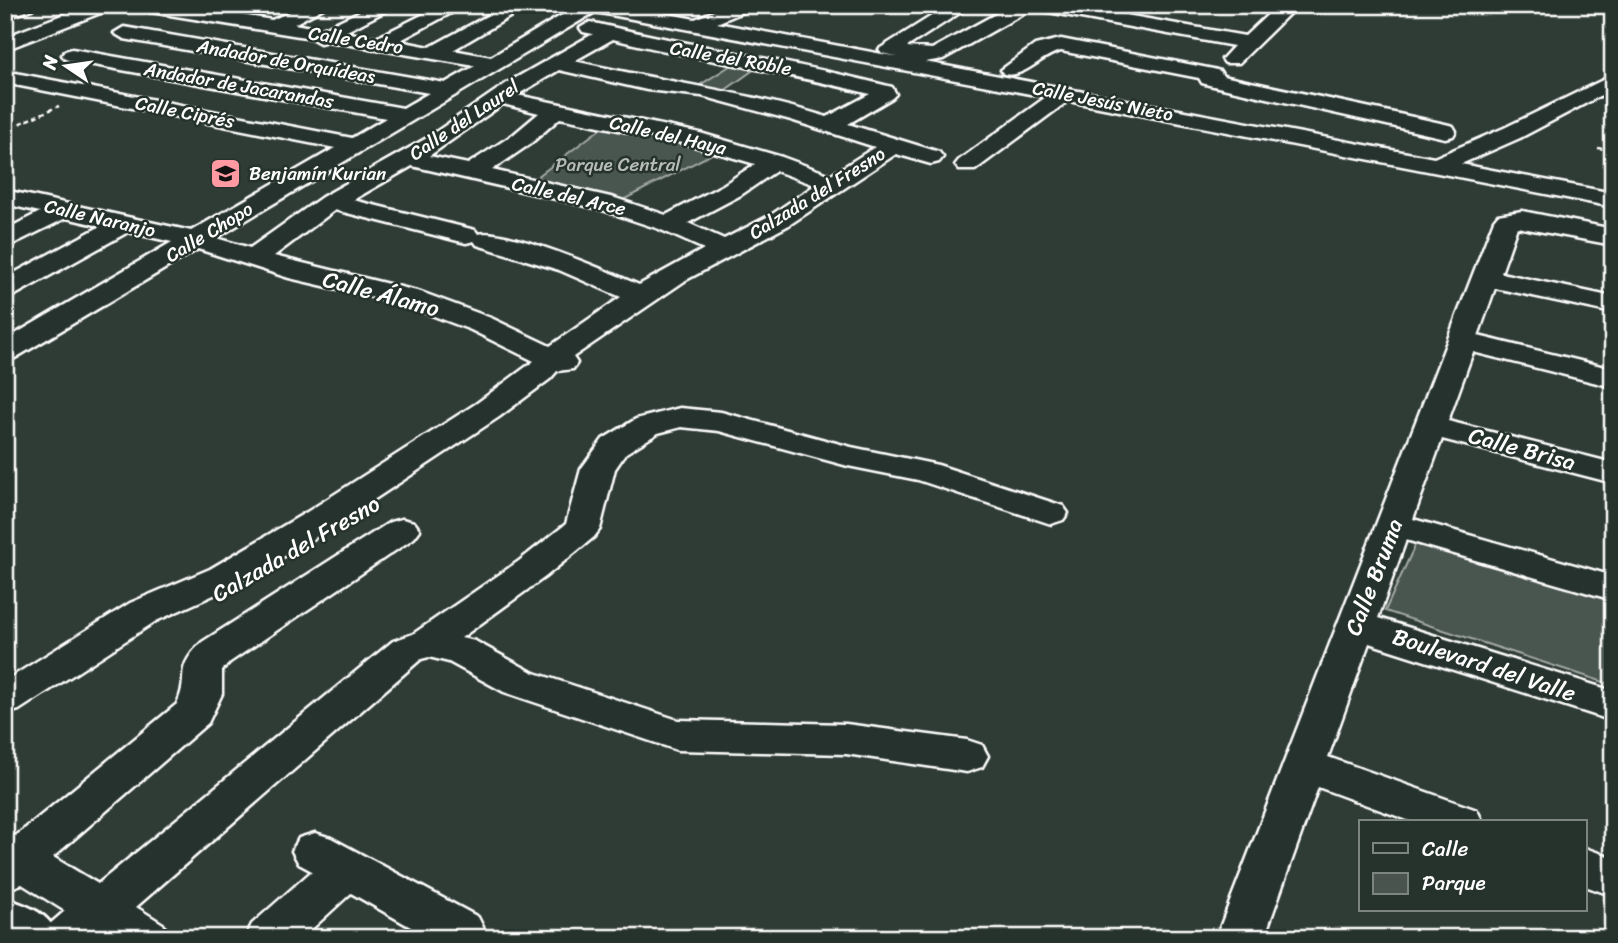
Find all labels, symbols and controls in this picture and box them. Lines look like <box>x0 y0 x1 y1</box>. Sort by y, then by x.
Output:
street label: Calle Cedro <box>306 16 406 64</box>
street label: Andador de Orquídeas <box>193 29 378 93</box>
street label: Calle del Roble <box>668 31 795 85</box>
north arrow <box>32 32 102 102</box>
text: N <box>32 51 68 73</box>
street label: Andador de Jacarandas <box>141 52 337 118</box>
street label: Calle del Laurel <box>402 70 526 169</box>
street label: Calle Jesús Nieto <box>1030 71 1176 131</box>
street label: Calle Ciprés <box>133 86 238 138</box>
street label: Calle del Haya <box>606 106 730 165</box>
street label: Calzada del Fresno <box>742 138 892 248</box>
park label: Parque Central <box>555 148 681 181</box>
school or university icon: Benjamín Kurian <box>209 156 243 190</box>
place label: Benjamín Kurian <box>249 157 386 190</box>
street label: Calle del Arce <box>509 167 629 225</box>
street label: Calle Naranjo <box>41 189 159 247</box>
street label: Calle Chopo <box>159 192 260 271</box>
street label: Calle Álamo <box>318 259 444 329</box>
street label: Calle Brisa <box>1464 415 1580 483</box>
street label: Calzada del Fresno <box>204 484 388 614</box>
street label: Calle Bruma <box>1333 512 1415 642</box>
street label: Boulevard del Valle <box>1387 616 1581 714</box>
legend <box>1359 820 1586 912</box>
text: Calle <box>1422 830 1469 868</box>
text: Parque <box>1422 864 1486 902</box>

